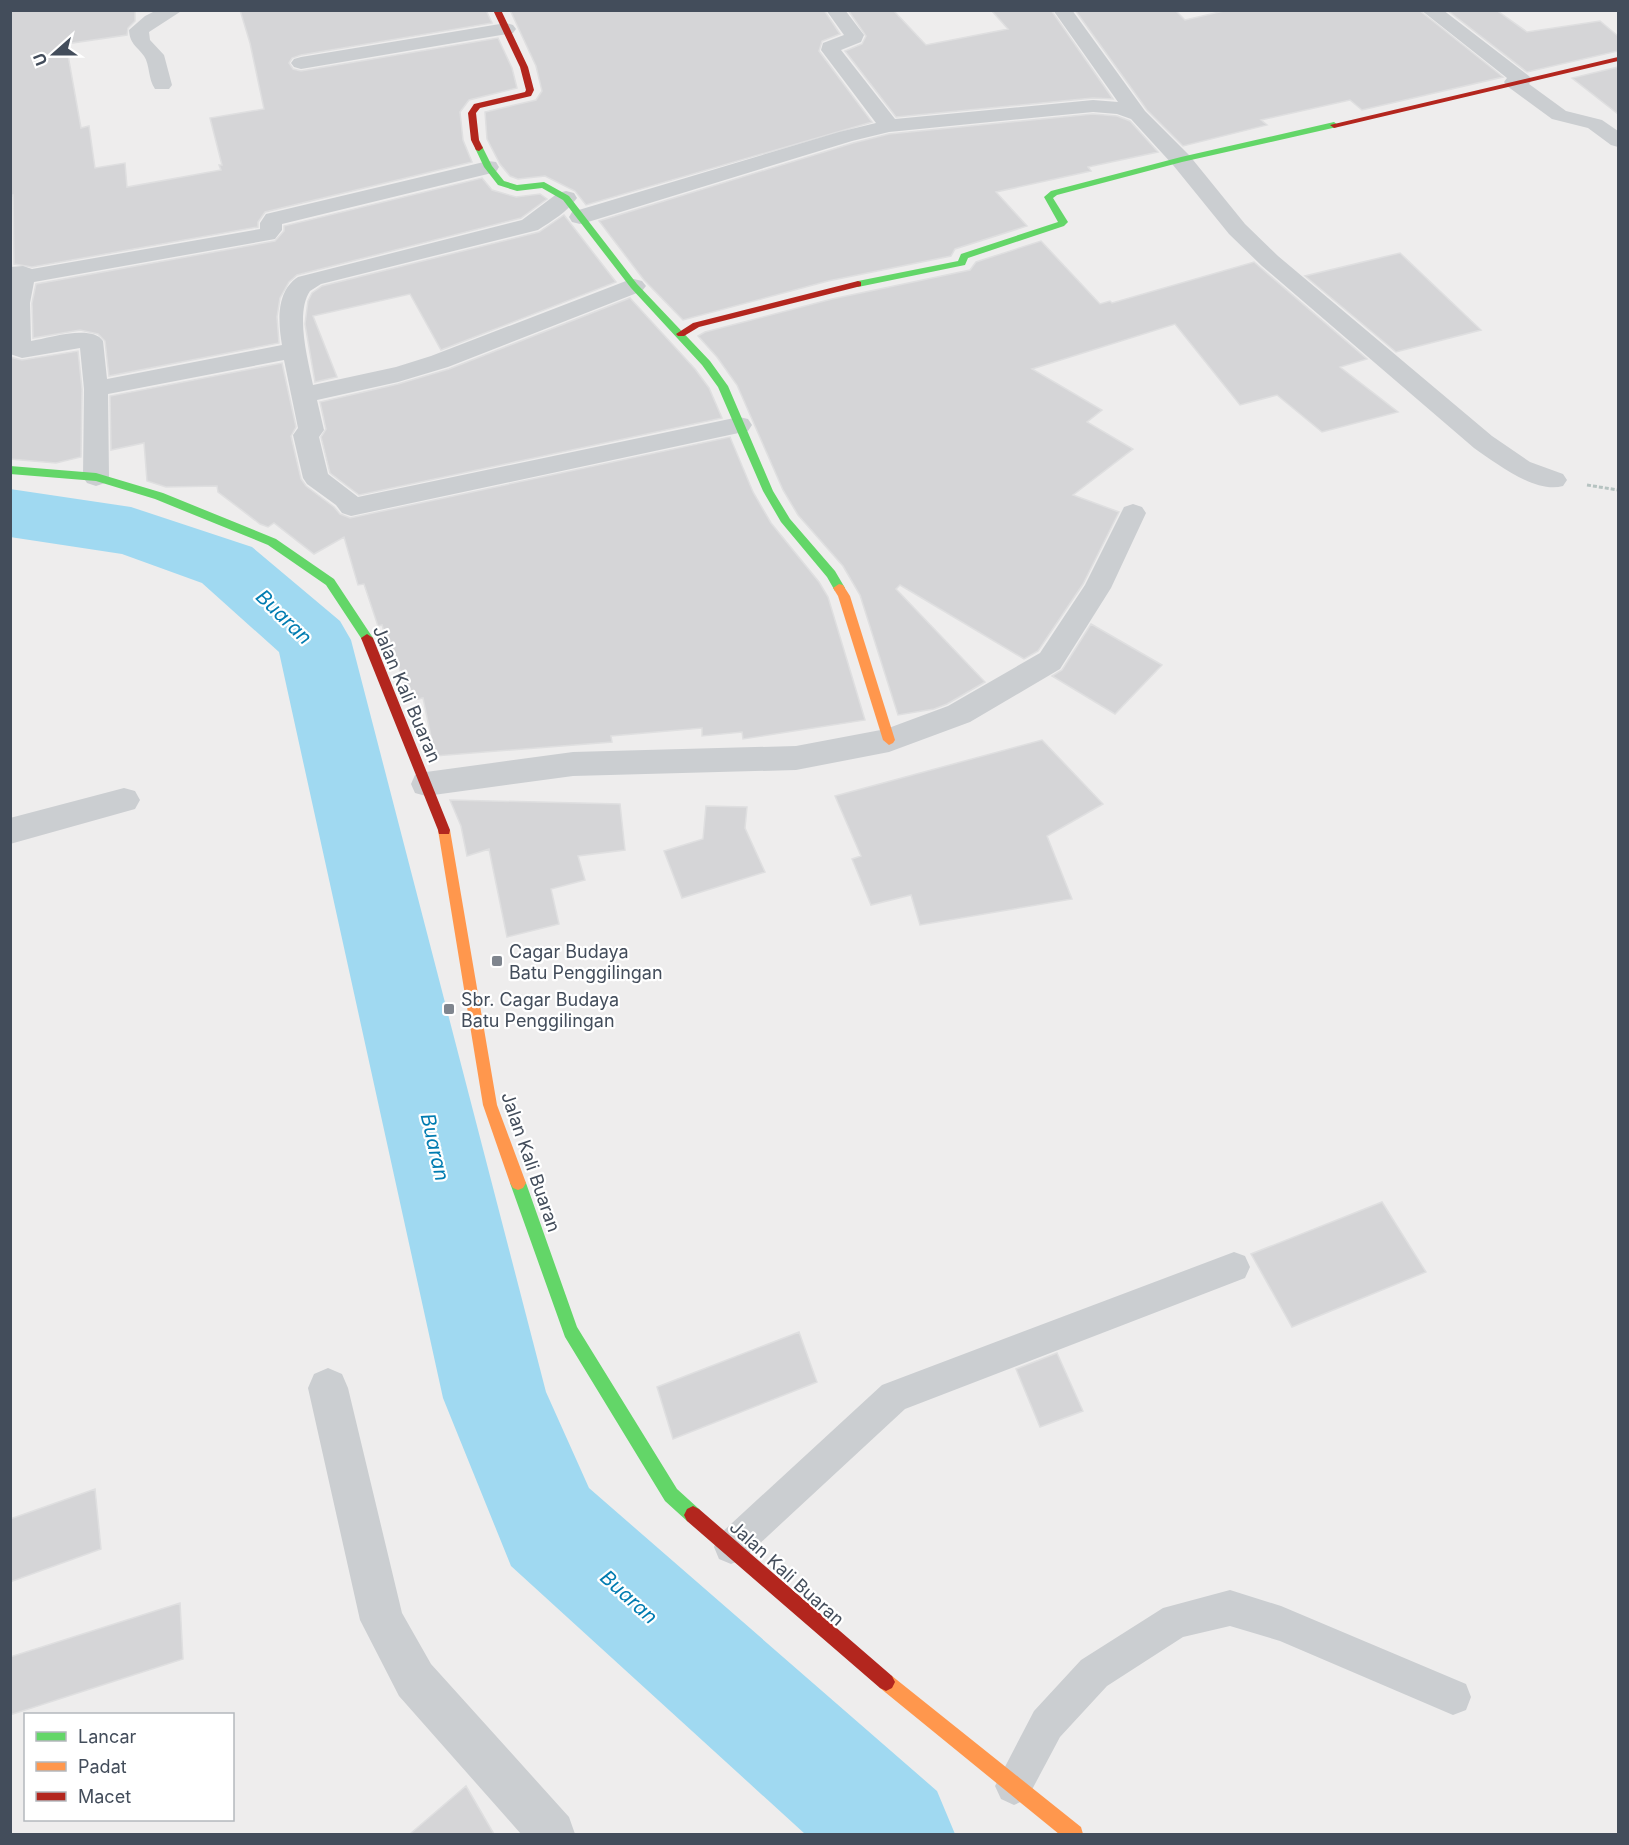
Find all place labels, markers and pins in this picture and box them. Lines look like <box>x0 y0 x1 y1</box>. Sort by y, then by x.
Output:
place label: Cagar Budaya Batu Penggilingan <box>509 941 663 983</box>
marker: Cagar Budaya Batu Penggilingan <box>490 954 504 968</box>
place label: Sbr. Cagar Budaya Batu Penggilingan <box>461 989 619 1031</box>
marker: Sbr. Cagar Budaya Batu Penggilingan <box>442 1002 456 1016</box>

